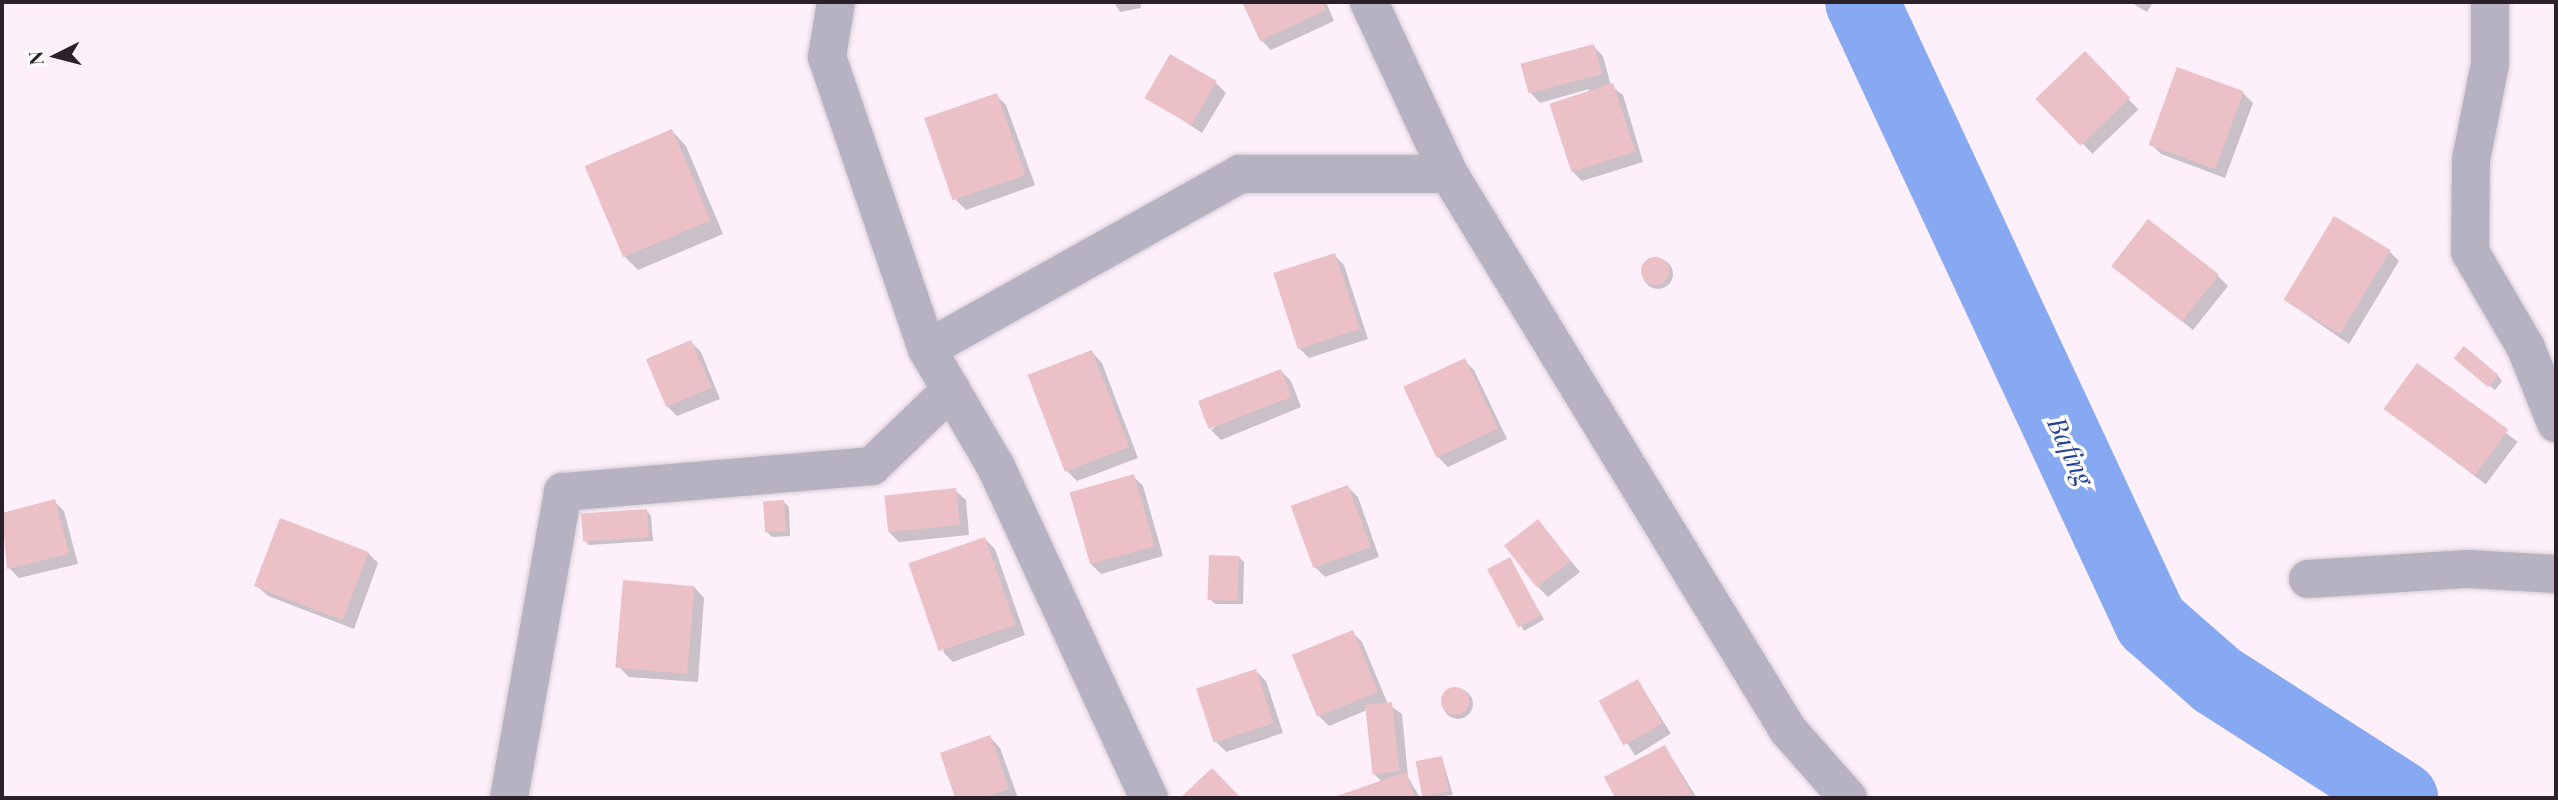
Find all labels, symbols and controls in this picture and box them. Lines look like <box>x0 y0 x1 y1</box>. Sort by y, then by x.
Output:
north arrow <box>21 21 91 91</box>
text: N <box>21 50 49 66</box>
water label: Bafing <box>2042 412 2100 490</box>

